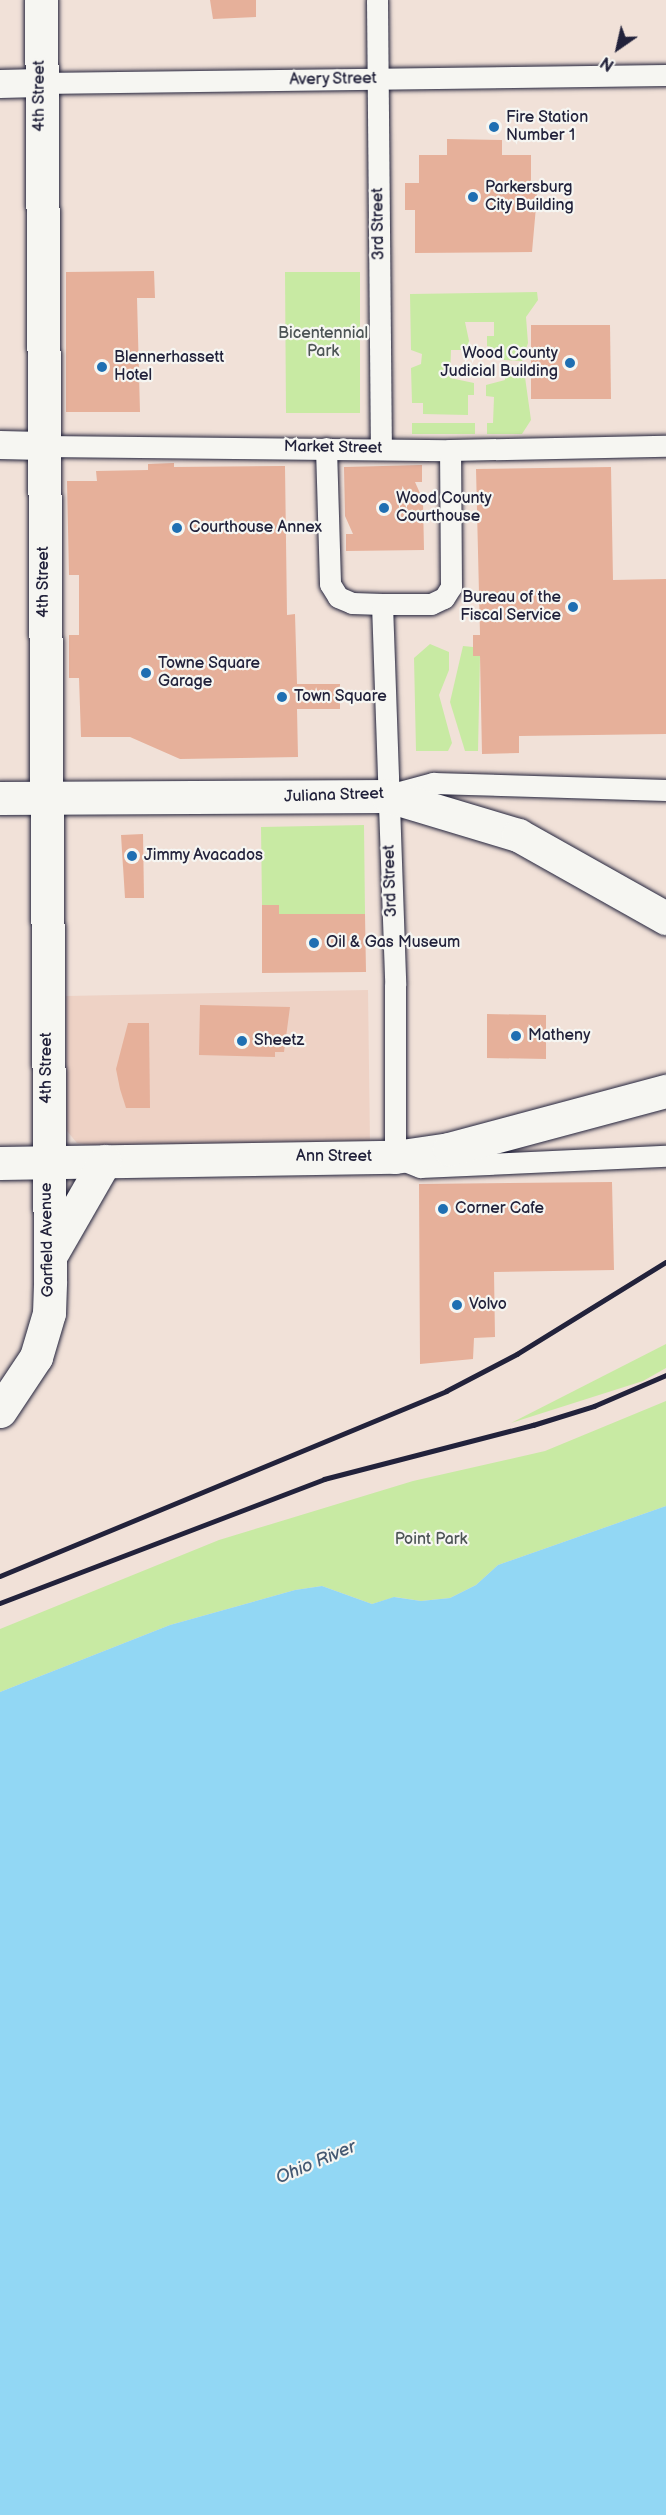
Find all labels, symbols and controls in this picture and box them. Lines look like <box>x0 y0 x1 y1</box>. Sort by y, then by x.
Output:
north arrow <box>588 18 648 78</box>
text: N <box>597 52 618 75</box>
street label: 4th Street <box>30 60 50 132</box>
street label: Avery Street <box>289 70 377 90</box>
place label: Fire Station Number 1 <box>506 108 588 146</box>
marker: Fire Station Number 1 <box>487 120 501 134</box>
place label: Parkersburg City Building <box>485 178 575 216</box>
street label: 3rd Street <box>369 187 389 261</box>
marker: Parkersburg City Building <box>466 190 480 204</box>
park label: Bicentennial Park <box>278 324 368 362</box>
place label: Wood County Judicial Building <box>440 344 558 382</box>
place label: Blennerhassett Hotel <box>114 348 224 386</box>
marker: Wood County Judicial Building <box>563 356 577 370</box>
marker: Blennerhassett Hotel <box>95 360 109 374</box>
street label: Market Street <box>283 438 383 458</box>
place label: Wood County Courthouse <box>396 489 492 527</box>
marker: Wood County Courthouse <box>377 501 391 515</box>
place label: Courthouse Annex <box>189 518 322 538</box>
marker: Courthouse Annex <box>170 521 184 535</box>
street label: 4th Street <box>34 546 54 618</box>
place label: Bureau of the Fiscal Service <box>460 588 561 626</box>
marker: Bureau of the Fiscal Service <box>566 600 580 614</box>
place label: Towne Square Garage <box>158 654 260 692</box>
marker: Towne Square Garage <box>139 666 153 680</box>
place label: Town Square <box>294 687 387 707</box>
marker: Town Square <box>275 690 289 704</box>
street label: Juliana Street <box>284 785 384 807</box>
street label: 3rd Street <box>380 844 402 918</box>
place label: Jimmy Avacados <box>144 846 264 866</box>
marker: Jimmy Avacados <box>125 849 139 863</box>
place label: Oil & Gas Museum <box>326 933 460 953</box>
marker: Oil & Gas Museum <box>307 936 321 950</box>
place label: Matheny <box>528 1026 590 1046</box>
marker: Matheny <box>509 1029 523 1043</box>
place label: Sheetz <box>254 1031 304 1051</box>
street label: 4th Street <box>37 1032 57 1104</box>
marker: Sheetz <box>235 1034 249 1048</box>
street label: Ann Street <box>296 1147 372 1167</box>
street label: Garfield Avenue <box>37 1182 59 1298</box>
place label: Corner Cafe <box>455 1199 544 1219</box>
marker: Corner Cafe <box>436 1202 450 1216</box>
place label: Volvo <box>469 1295 507 1315</box>
marker: Volvo <box>450 1298 464 1312</box>
park label: Point Park <box>395 1530 467 1550</box>
water label: Ohio River <box>273 2136 359 2190</box>

